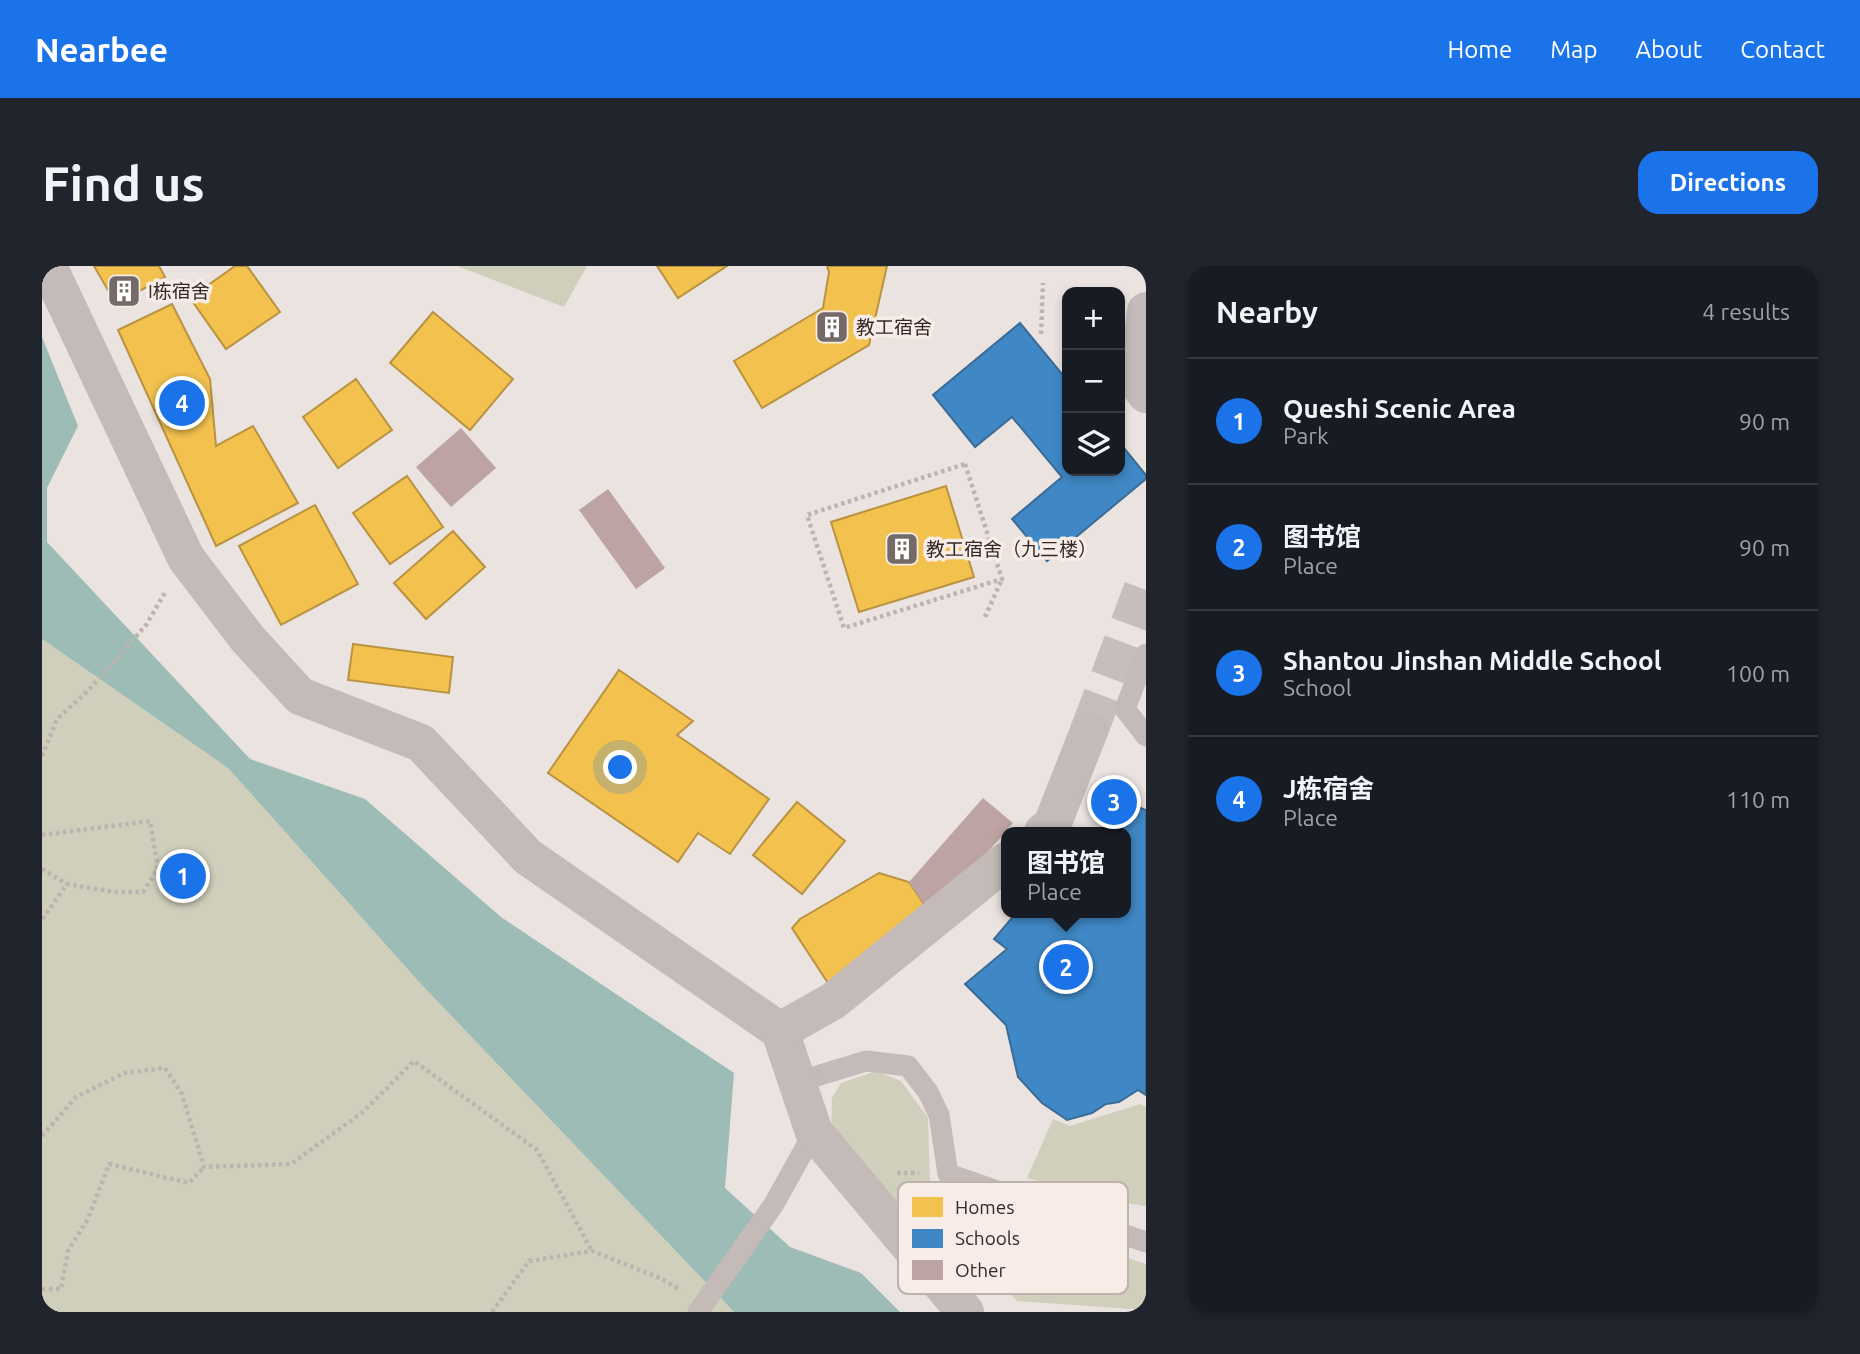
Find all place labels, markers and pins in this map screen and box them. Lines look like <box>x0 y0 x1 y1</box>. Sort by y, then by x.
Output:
building icon: I栋宿舍 <box>105 272 143 310</box>
place label: I栋宿舍 <box>148 280 210 302</box>
building icon: 教工宿舍 <box>813 308 851 346</box>
place label: 教工宿舍 <box>856 316 932 338</box>
pin: 4 <box>159 377 205 429</box>
building icon: 教工宿舍（九三楼） <box>883 530 921 568</box>
place label: 教工宿舍（九三楼） <box>926 538 1097 560</box>
pin: 3 <box>1091 776 1137 828</box>
pin: 1 <box>160 850 206 902</box>
pin: 2 <box>1043 941 1089 993</box>

